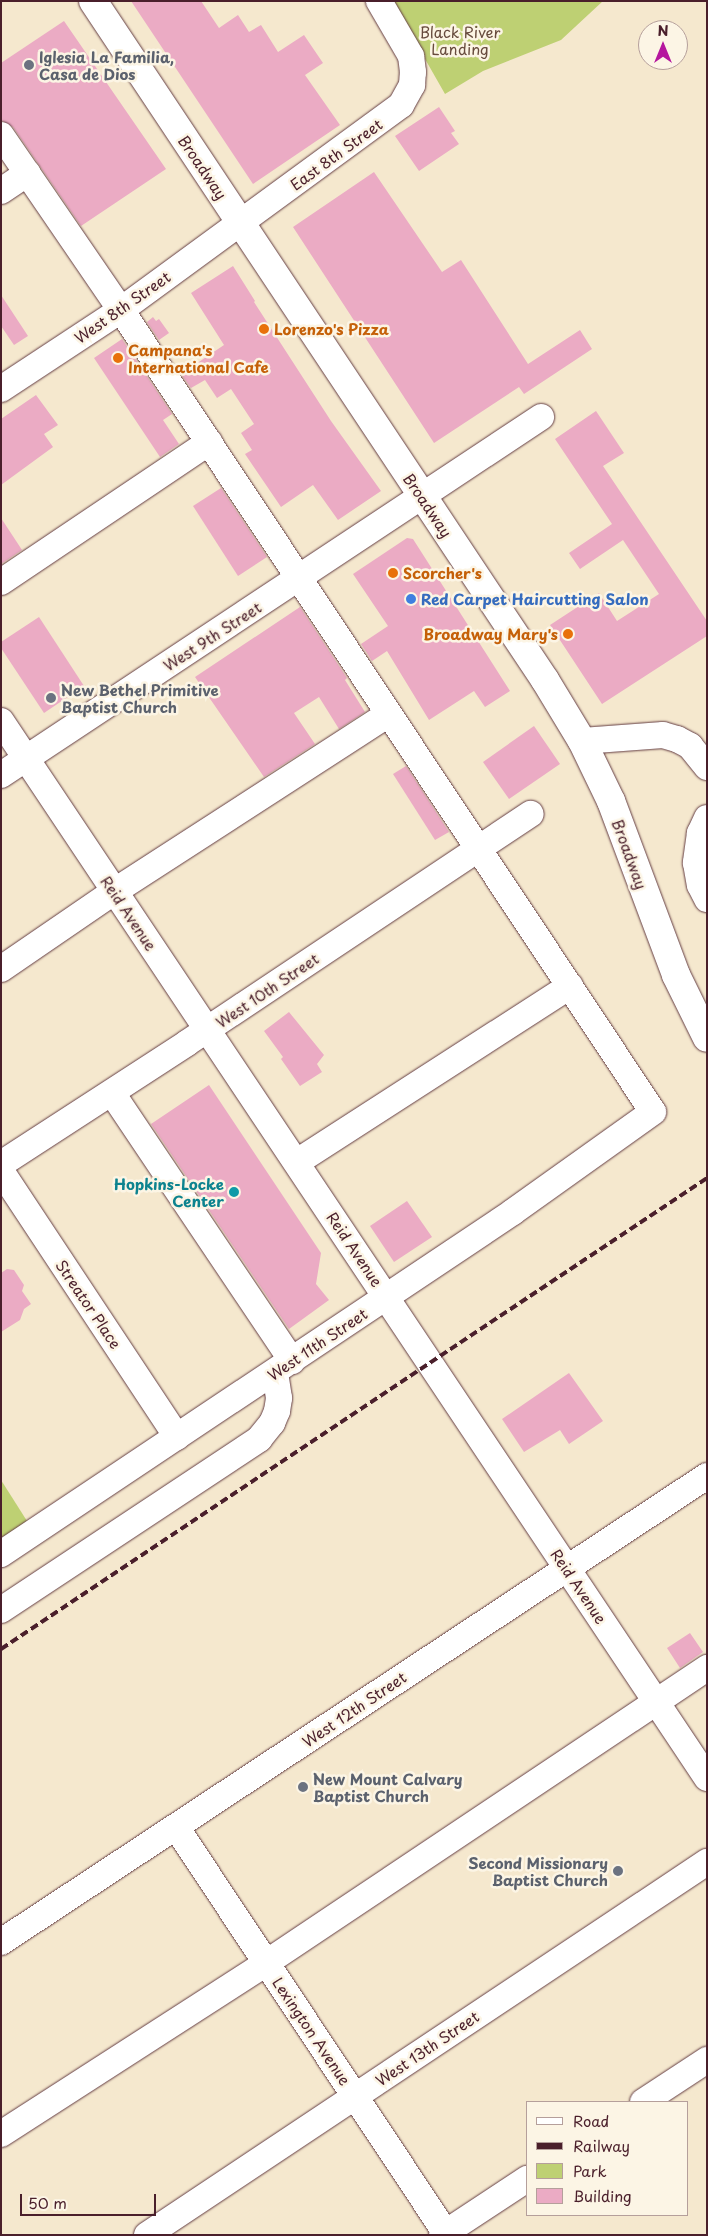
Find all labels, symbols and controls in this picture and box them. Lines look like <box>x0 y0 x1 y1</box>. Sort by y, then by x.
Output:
north arrow <box>638 20 688 70</box>
text: N <box>657 20 669 41</box>
park label: Black River Landing <box>419 22 501 57</box>
place label: Iglesia La Familia, Casa de Dios <box>39 47 175 82</box>
marker: Iglesia La Familia, Casa de Dios <box>23 59 35 71</box>
street label: East 8th Street <box>286 114 386 194</box>
street label: Broadway <box>175 132 231 202</box>
street label: West 8th Street <box>70 267 174 347</box>
place label: Lorenzo's Pizza <box>274 320 389 338</box>
marker: Lorenzo's Pizza <box>258 323 270 335</box>
place label: Campana's International Cafe <box>128 340 270 375</box>
marker: Campana's International Cafe <box>112 352 124 364</box>
street label: Broadway <box>400 470 456 540</box>
place label: Scorcher's <box>403 564 482 582</box>
marker: Scorcher's <box>387 567 399 579</box>
place label: Red Carpet Haircutting Salon <box>421 590 650 608</box>
marker: Red Carpet Haircutting Salon <box>405 593 417 605</box>
street label: West 9th Street <box>160 598 264 674</box>
place label: Broadway Mary's <box>424 625 558 643</box>
marker: Broadway Mary's <box>562 628 574 640</box>
place label: New Bethel Primitive Baptist Church <box>61 680 220 715</box>
marker: New Bethel Primitive Baptist Church <box>45 692 57 704</box>
street label: Broadway <box>609 817 651 891</box>
street label: Reid Avenue <box>97 872 161 954</box>
street label: West 10th Street <box>212 949 322 1031</box>
place label: Hopkins-Locke Center <box>114 1174 224 1209</box>
marker: Hopkins-Locke Center <box>228 1186 240 1198</box>
street label: Reid Avenue <box>323 1208 387 1290</box>
street label: Streator Place <box>52 1256 126 1352</box>
street label: West 11th Street <box>263 1304 371 1384</box>
street label: Reid Avenue <box>547 1545 611 1627</box>
street label: West 12th Street <box>298 1667 410 1751</box>
place label: New Mount Calvary Baptist Church <box>313 1769 464 1804</box>
marker: New Mount Calvary Baptist Church <box>297 1781 309 1793</box>
place label: Second Missionary Baptist Church <box>468 1853 608 1888</box>
marker: Second Missionary Baptist Church <box>612 1865 624 1877</box>
street label: Lexington Avenue <box>270 1974 354 2088</box>
street label: West 13th Street <box>372 2007 482 2089</box>
legend <box>526 2101 688 2216</box>
text: Road <box>573 2109 609 2132</box>
text: Railway <box>573 2134 630 2157</box>
text: Park <box>573 2159 607 2182</box>
scale bar <box>22 2184 159 2216</box>
text: Building <box>573 2184 632 2207</box>
text: 50 m <box>28 2191 67 2214</box>

